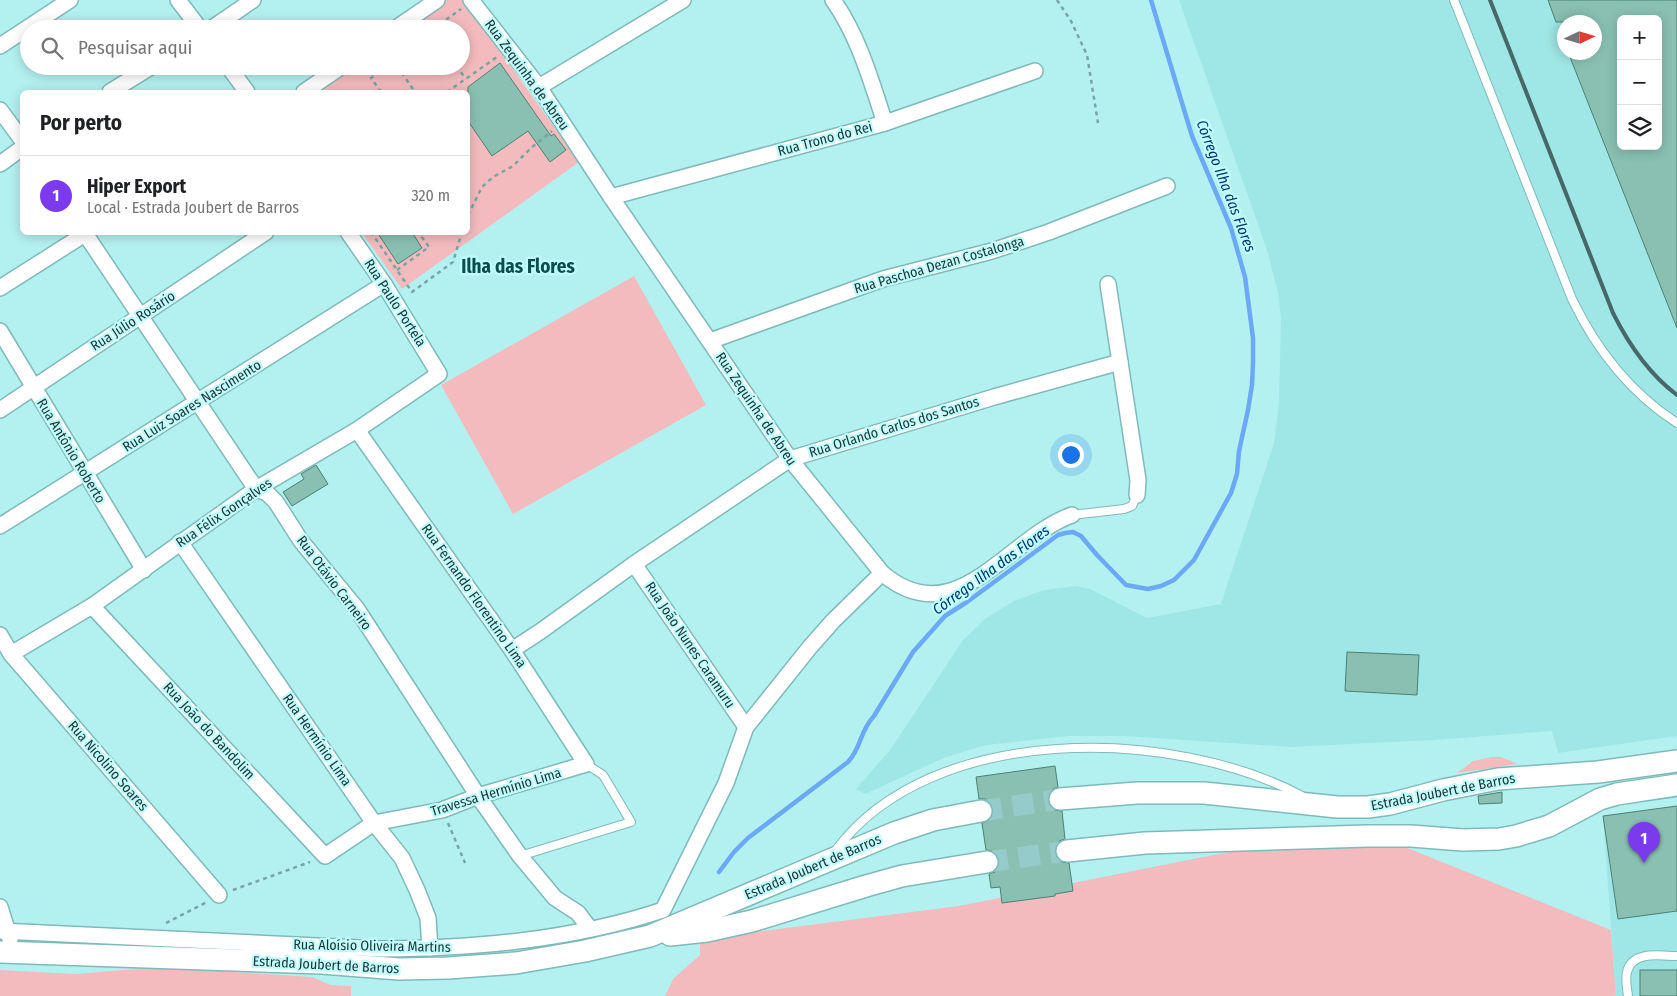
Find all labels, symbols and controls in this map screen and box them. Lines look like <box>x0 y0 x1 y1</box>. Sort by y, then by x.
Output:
north arrow <box>1557 15 1602 60</box>
map controls <box>1617 15 1662 150</box>
button: + <box>1617 15 1662 60</box>
street label: Rua Zequinha de Abreu <box>481 16 573 134</box>
search box <box>20 20 470 75</box>
icon: search <box>38 34 66 62</box>
text: Pesquisar aqui <box>78 36 192 59</box>
button: − <box>1617 60 1662 105</box>
button: layers <box>1617 105 1662 150</box>
text: Por perto <box>40 110 122 136</box>
water label: Córrego Ilha das Flores <box>1192 117 1260 255</box>
street label: Rua Trono do Rei <box>776 118 874 160</box>
text: Hiper Export <box>87 175 186 198</box>
text: 1 <box>53 186 59 205</box>
text: 320 m <box>411 186 450 205</box>
text: Local · Estrada Joubert de Barros <box>87 198 299 217</box>
street label: Rua Paschoa Dezan Costalonga <box>852 233 1026 297</box>
district label: Ilha das Flores <box>461 255 575 278</box>
street label: Rua Paulo Portela <box>360 256 430 350</box>
street label: Rua Júlio Rosário <box>88 287 178 355</box>
street label: Rua Zequinha de Abreu <box>712 349 800 469</box>
street label: Rua Luiz Soares Nascimento <box>120 356 264 456</box>
street label: Rua Orlando Carlos dos Santos <box>807 393 981 461</box>
street label: Rua Antônio Roberto <box>33 396 109 506</box>
your location <box>1058 442 1084 468</box>
street label: Rua Félix Gonçalves <box>173 475 275 551</box>
street label: Rua Fernando Florentino Lima <box>418 521 530 671</box>
water label: Córrego Ilha das Flores <box>929 521 1054 618</box>
street label: Rua Otávio Carneiro <box>293 532 375 634</box>
street label: Rua João Nunes Caramuru <box>641 579 739 711</box>
street label: Rua João do Bandolim <box>160 679 258 783</box>
street label: Rua Hermínio Lima <box>279 691 355 789</box>
street label: Rua Nicolino Soares <box>64 717 152 815</box>
street label: Travessa Hermínio Lima <box>429 764 563 820</box>
street label: Estrada Joubert de Barros <box>1369 770 1517 814</box>
pin: 1 <box>1628 822 1660 863</box>
street label: Estrada Joubert de Barros <box>742 831 884 903</box>
street label: Rua Aloísio Oliveira Martins <box>293 936 451 956</box>
street label: Estrada Joubert de Barros <box>252 953 400 977</box>

